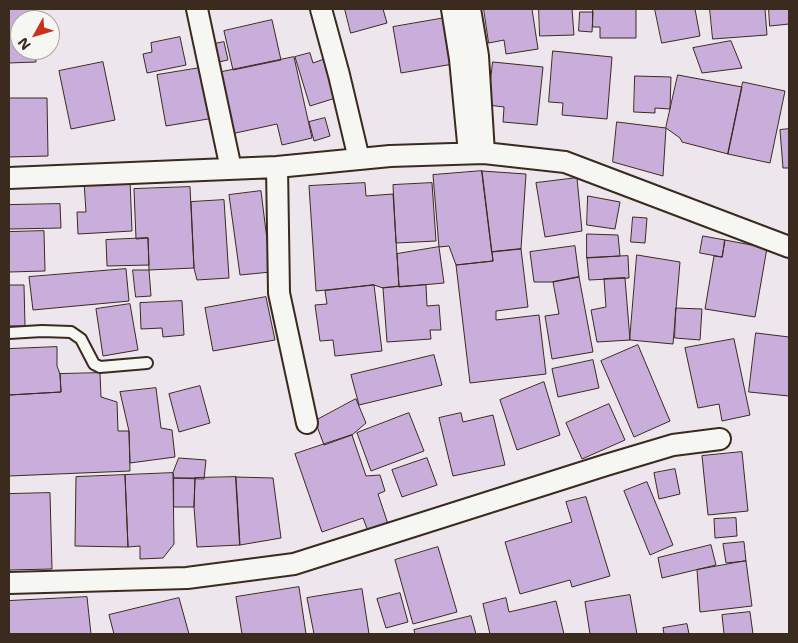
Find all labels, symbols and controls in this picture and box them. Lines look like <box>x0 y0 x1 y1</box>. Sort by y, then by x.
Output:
north arrow <box>10 10 60 60</box>
text: N <box>14 34 35 54</box>

